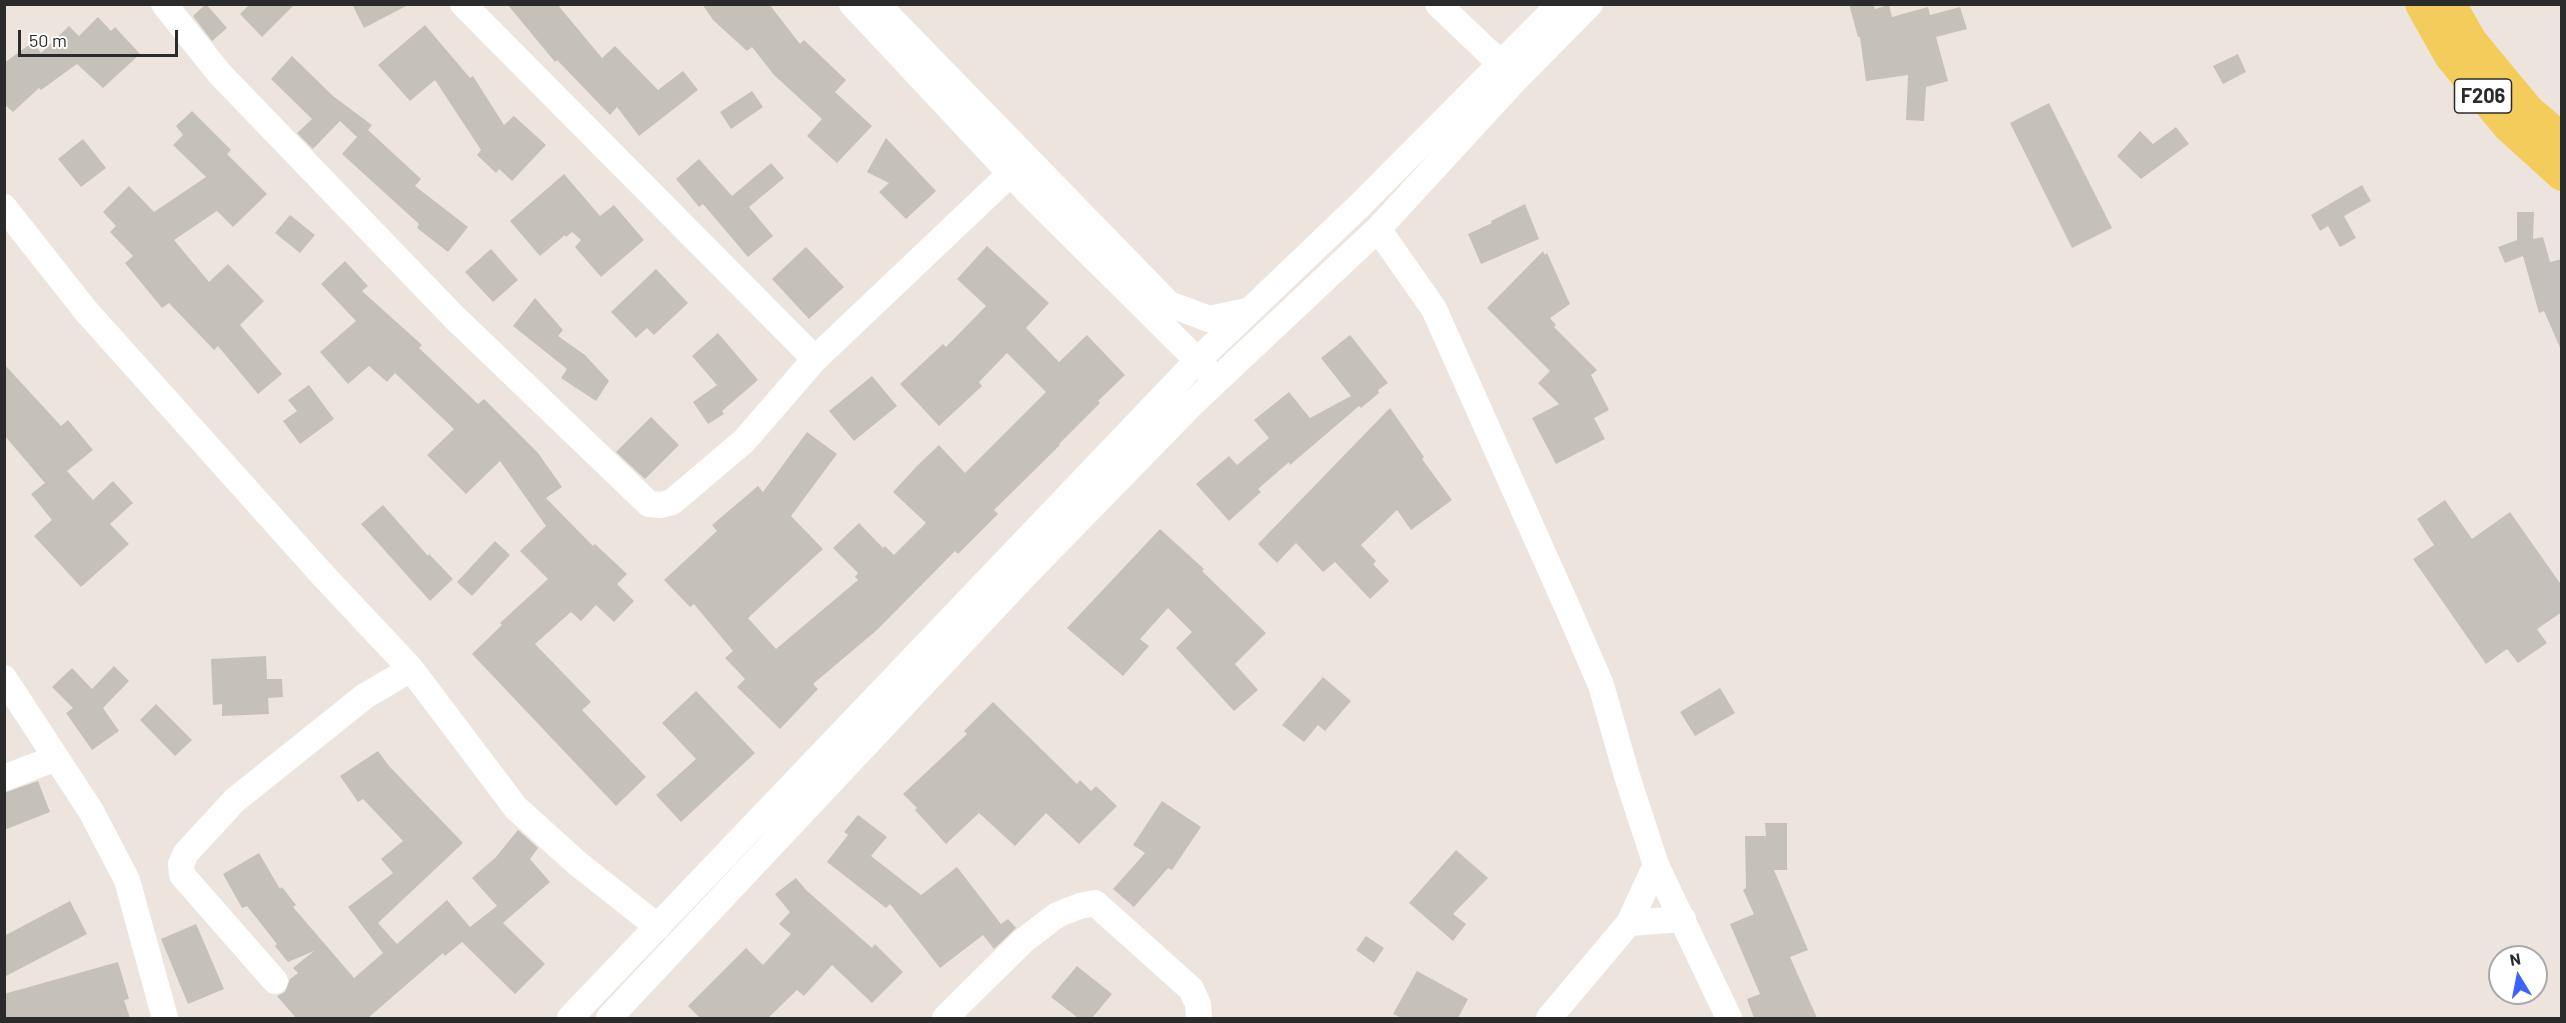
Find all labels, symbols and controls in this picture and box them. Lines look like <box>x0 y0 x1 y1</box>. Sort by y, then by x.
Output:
scale bar <box>21 18 182 56</box>
text: 50 m <box>29 29 67 51</box>
road number: F206 <box>2454 79 2512 113</box>
north arrow <box>2488 945 2548 1005</box>
text: N <box>2508 948 2522 969</box>

